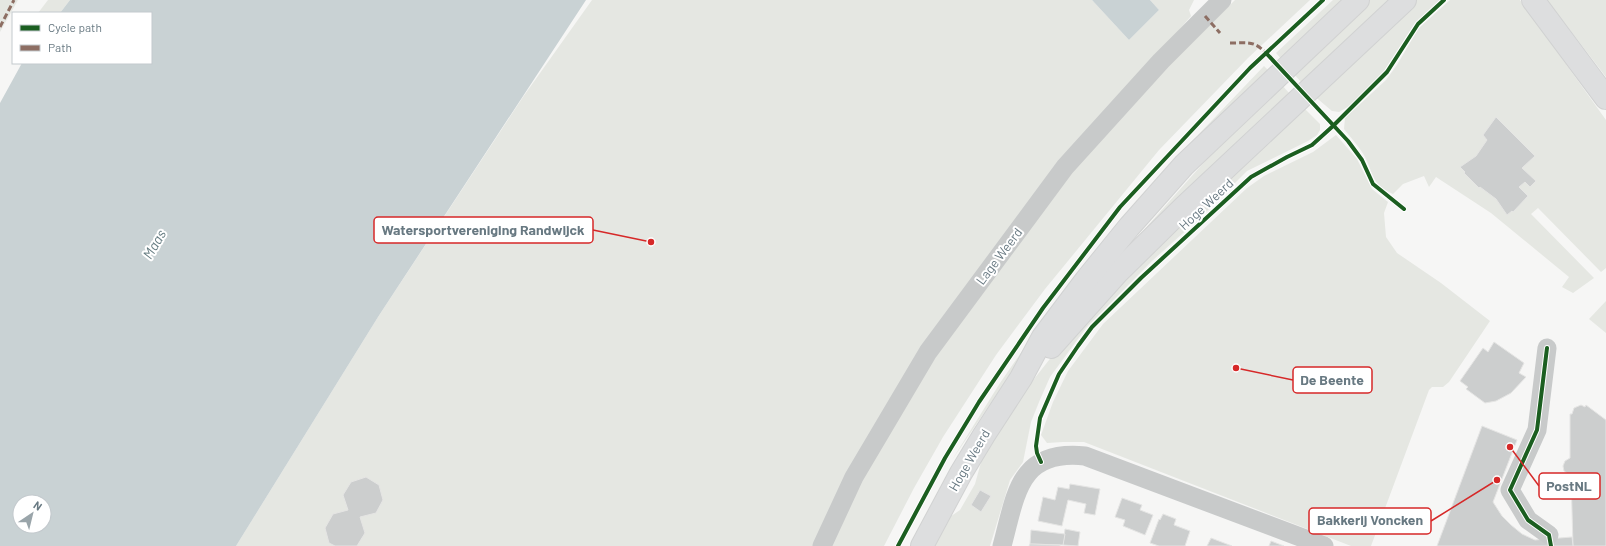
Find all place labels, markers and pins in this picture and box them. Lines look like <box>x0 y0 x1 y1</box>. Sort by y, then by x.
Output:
callout: Watersportvereniging Randwijck <box>374 217 593 243</box>
callout: De Beente <box>1293 367 1372 393</box>
callout: PostNL <box>1539 473 1600 499</box>
callout: Bakkerij Voncken <box>1309 508 1431 534</box>

